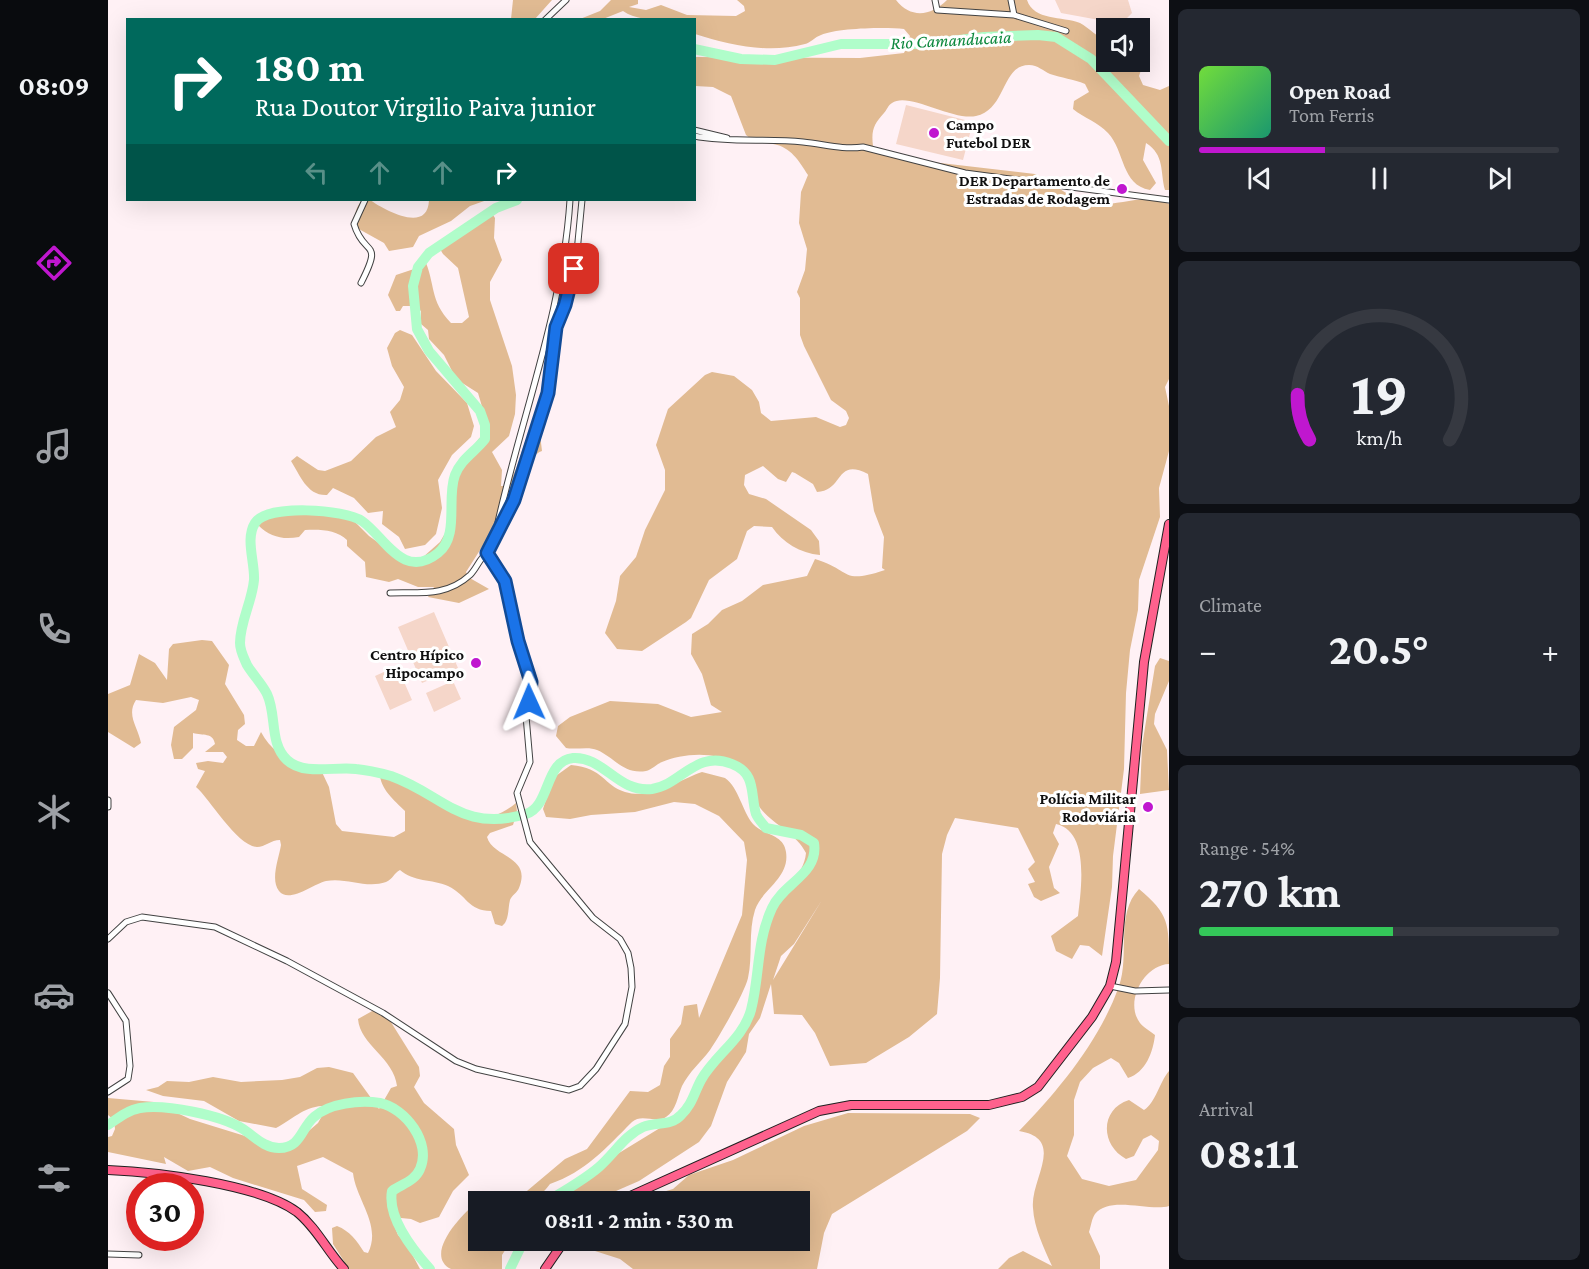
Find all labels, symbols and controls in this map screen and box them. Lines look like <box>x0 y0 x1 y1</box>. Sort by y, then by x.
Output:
map controls <box>1096 18 1150 72</box>
button: sound <box>1096 18 1150 72</box>
water label: Rio Camanducaia <box>890 27 1013 53</box>
icon: right <box>156 42 234 120</box>
text: 180 m <box>255 43 364 90</box>
text: 08:09 <box>19 71 89 101</box>
text: Open Road <box>1289 79 1391 104</box>
text: Rua Doutor Virgilio Paiva junior <box>255 92 596 122</box>
text: Tom Ferris <box>1289 104 1374 126</box>
place label: Campo Futebol DER <box>946 116 1031 151</box>
marker: Campo Futebol DER <box>927 126 941 140</box>
icon: left <box>300 156 333 189</box>
icon: ahead <box>363 156 396 189</box>
icon: ahead <box>426 156 459 189</box>
icon: right <box>489 156 522 189</box>
icon: previous <box>1243 162 1276 195</box>
icon: pause <box>1363 162 1396 195</box>
icon: next <box>1483 162 1516 195</box>
place label: DER Departamento de Estradas de Rodagem <box>959 172 1111 207</box>
marker: DER Departamento de Estradas de Rodagem <box>1115 182 1129 196</box>
icon: directions <box>33 242 75 284</box>
pin <box>548 243 599 294</box>
icon: arrive <box>557 252 590 285</box>
text: 19 <box>1350 358 1408 427</box>
icon: music <box>33 425 75 467</box>
text: km/h <box>1356 426 1403 450</box>
text: Climate <box>1199 594 1262 616</box>
icon: phone <box>33 608 75 650</box>
text: 20.5° <box>1329 624 1429 674</box>
text: − <box>1199 632 1216 669</box>
text: + <box>1542 632 1559 669</box>
place label: Centro Hípico Hipocampo <box>370 646 464 681</box>
marker: Centro Hípico Hipocampo <box>469 656 483 670</box>
position arrow <box>497 670 561 734</box>
place label: Polícia Militar Rodoviária <box>1039 790 1137 825</box>
icon: climate <box>33 791 75 833</box>
marker: Polícia Militar Rodoviária <box>1141 800 1155 814</box>
text: Range · 54% <box>1199 837 1295 859</box>
text: 270 km <box>1199 867 1341 917</box>
icon: car <box>33 974 75 1016</box>
text: Arrival <box>1199 1098 1253 1120</box>
text: 08:11 <box>1199 1128 1299 1178</box>
icon: filters <box>33 1157 75 1199</box>
speed limit sign: 30 <box>126 1173 204 1251</box>
text: 08:11 · 2 min · 530 m <box>545 1208 733 1233</box>

